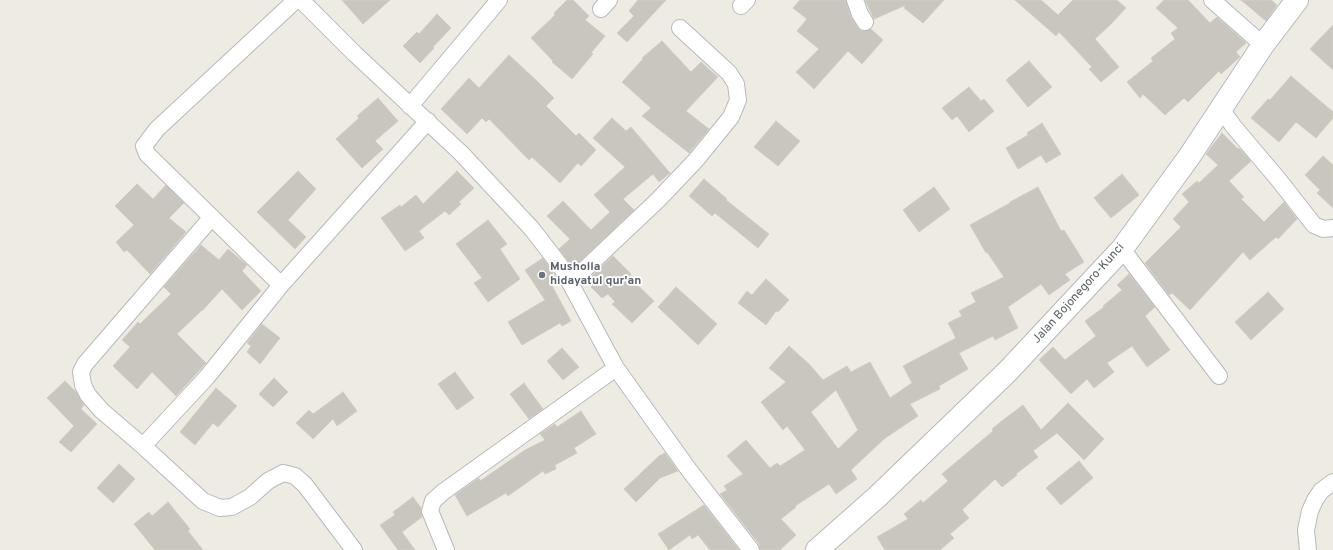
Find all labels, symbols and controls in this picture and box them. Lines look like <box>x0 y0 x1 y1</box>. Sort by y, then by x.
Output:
street label: Jalan Bojonegoro-Kunci <box>1030 241 1128 347</box>
place label: Musholla hidayatul qur'an <box>550 261 641 289</box>
marker: Musholla hidayatul qur'an <box>537 270 547 280</box>

